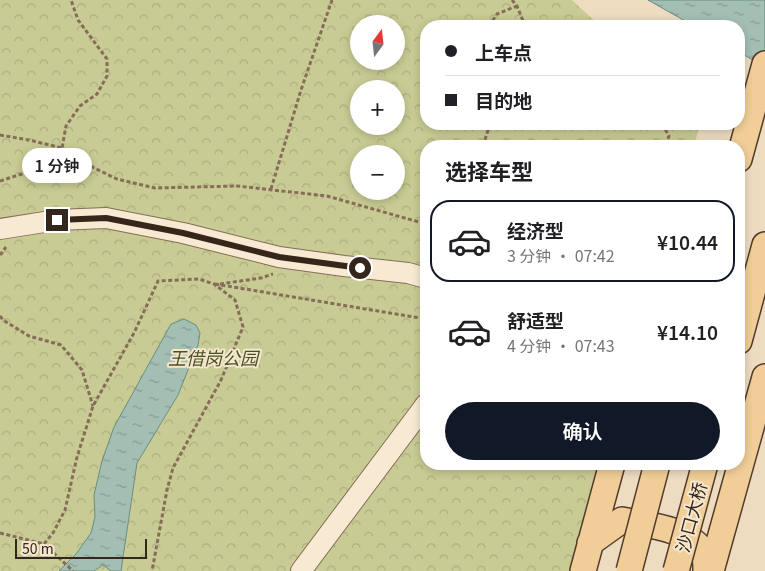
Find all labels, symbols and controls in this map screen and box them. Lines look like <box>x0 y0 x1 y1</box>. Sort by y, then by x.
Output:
north arrow <box>350 15 405 70</box>
map controls <box>350 15 405 200</box>
text: 上车点 <box>475 38 532 65</box>
button: + <box>350 80 405 135</box>
text: 目的地 <box>475 86 532 113</box>
button: − <box>350 145 405 200</box>
callout: 1 分钟 <box>22 148 92 182</box>
text: 1 分钟 <box>35 153 79 177</box>
text: 选择车型 <box>445 154 533 186</box>
route end <box>46 209 68 231</box>
text: 经济型 <box>507 216 564 243</box>
icon: car <box>447 219 492 264</box>
text: ¥10.44 <box>657 228 718 255</box>
text: 3 分钟 · 07:42 <box>507 243 615 267</box>
route start <box>349 257 371 279</box>
text: 舒适型 <box>507 306 564 333</box>
icon: car <box>447 309 492 354</box>
text: ¥14.10 <box>657 318 718 345</box>
text: 4 分钟 · 07:43 <box>507 333 615 357</box>
park label: 王借岗公园 <box>168 344 261 370</box>
button: 确认 <box>445 402 720 460</box>
street label: 沙口大桥 <box>668 479 712 555</box>
scale bar <box>15 536 148 559</box>
text: 50 m <box>22 538 54 558</box>

